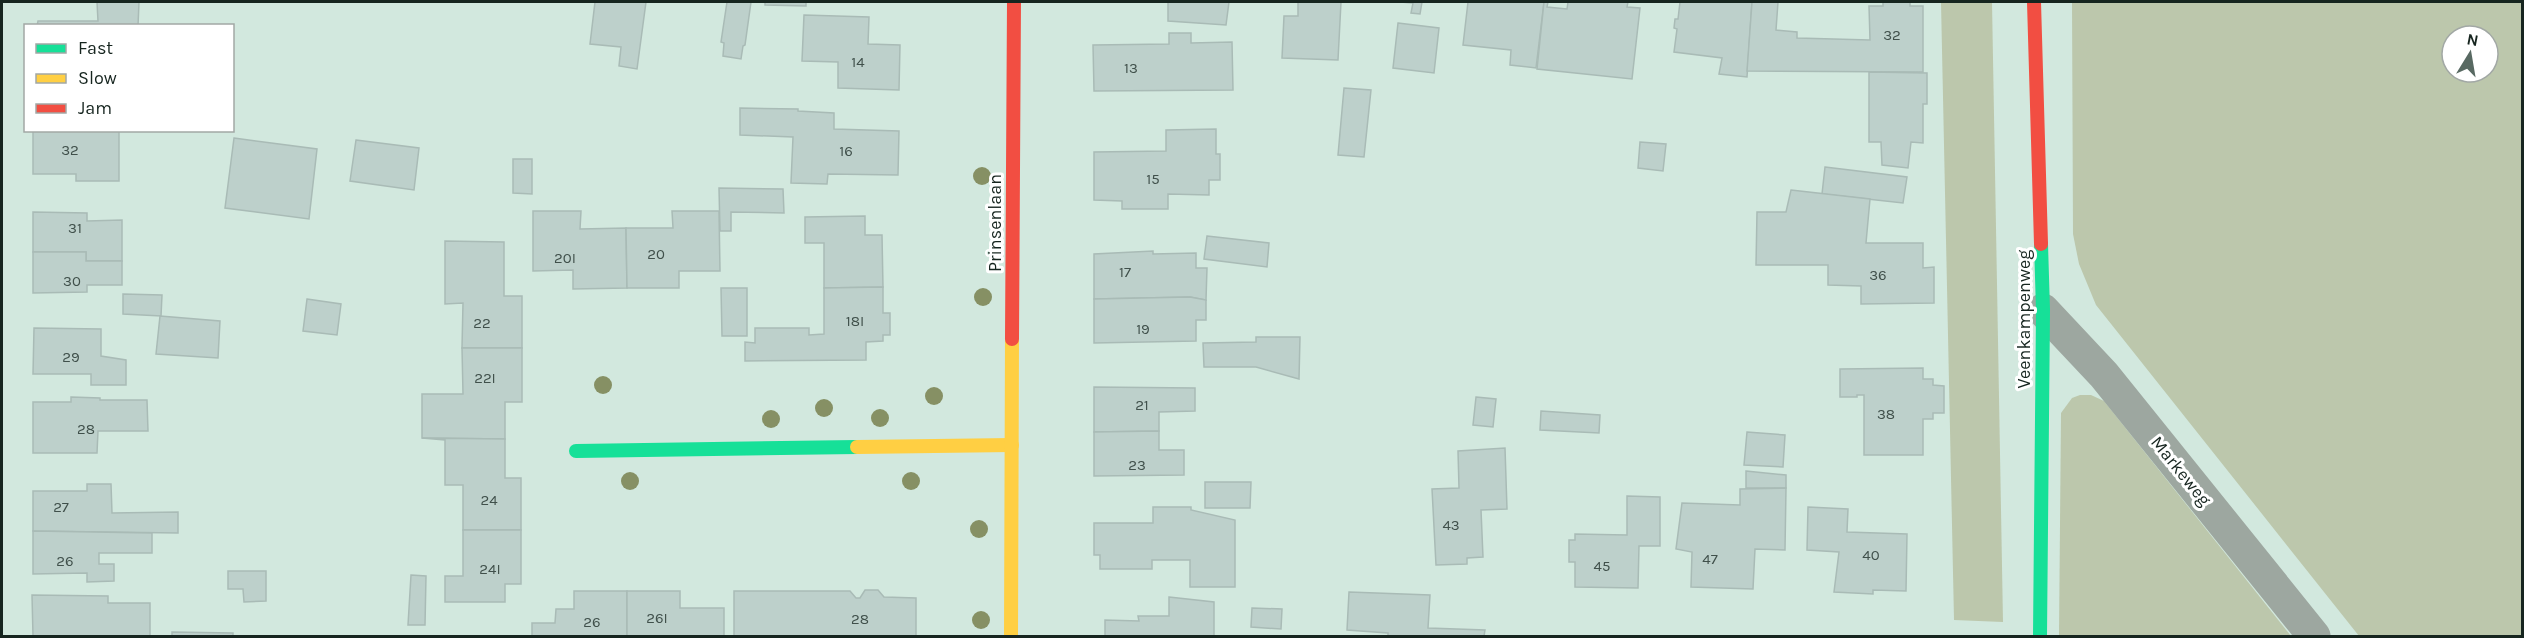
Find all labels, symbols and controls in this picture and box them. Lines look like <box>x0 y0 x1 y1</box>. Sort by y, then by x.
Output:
legend <box>24 24 234 132</box>
north arrow <box>2440 24 2500 84</box>
house number: 32 <box>1883 26 1901 44</box>
text: N <box>2465 29 2480 50</box>
text: Fast <box>78 37 113 59</box>
house number: 14 <box>851 53 865 71</box>
house number: 13 <box>1124 59 1138 77</box>
text: Slow <box>78 67 117 89</box>
text: Jam <box>78 97 112 119</box>
house number: 32 <box>61 141 79 159</box>
house number: 16 <box>839 142 853 160</box>
house number: 15 <box>1146 170 1160 188</box>
street label: Prinsenlaan <box>984 174 1006 272</box>
house number: 31 <box>68 219 82 237</box>
house number: 20 <box>647 245 665 263</box>
house number: 20I <box>554 249 576 267</box>
street label: Veenkampenweg <box>2013 250 2035 388</box>
house number: 17 <box>1119 263 1131 281</box>
house number: 36 <box>1869 266 1887 284</box>
house number: 30 <box>63 272 81 290</box>
house number: 18I <box>846 312 864 330</box>
house number: 22 <box>473 314 491 332</box>
house number: 19 <box>1136 320 1150 338</box>
house number: 29 <box>62 348 80 366</box>
house number: 22I <box>474 369 496 387</box>
house number: 21 <box>1135 396 1149 414</box>
house number: 38 <box>1877 405 1895 423</box>
house number: 28 <box>77 420 95 438</box>
street label: Markeweg <box>2146 432 2216 510</box>
house number: 23 <box>1128 456 1146 474</box>
house number: 24 <box>480 491 498 509</box>
house number: 27 <box>53 498 69 516</box>
house number: 43 <box>1442 516 1460 534</box>
house number: 40 <box>1862 546 1880 564</box>
house number: 47 <box>1702 550 1718 568</box>
house number: 26 <box>56 552 74 570</box>
house number: 45 <box>1594 557 1610 575</box>
house number: 24I <box>479 560 501 578</box>
house number: 26I <box>646 609 668 627</box>
house number: 28 <box>851 610 869 628</box>
house number: 26 <box>583 613 601 631</box>

